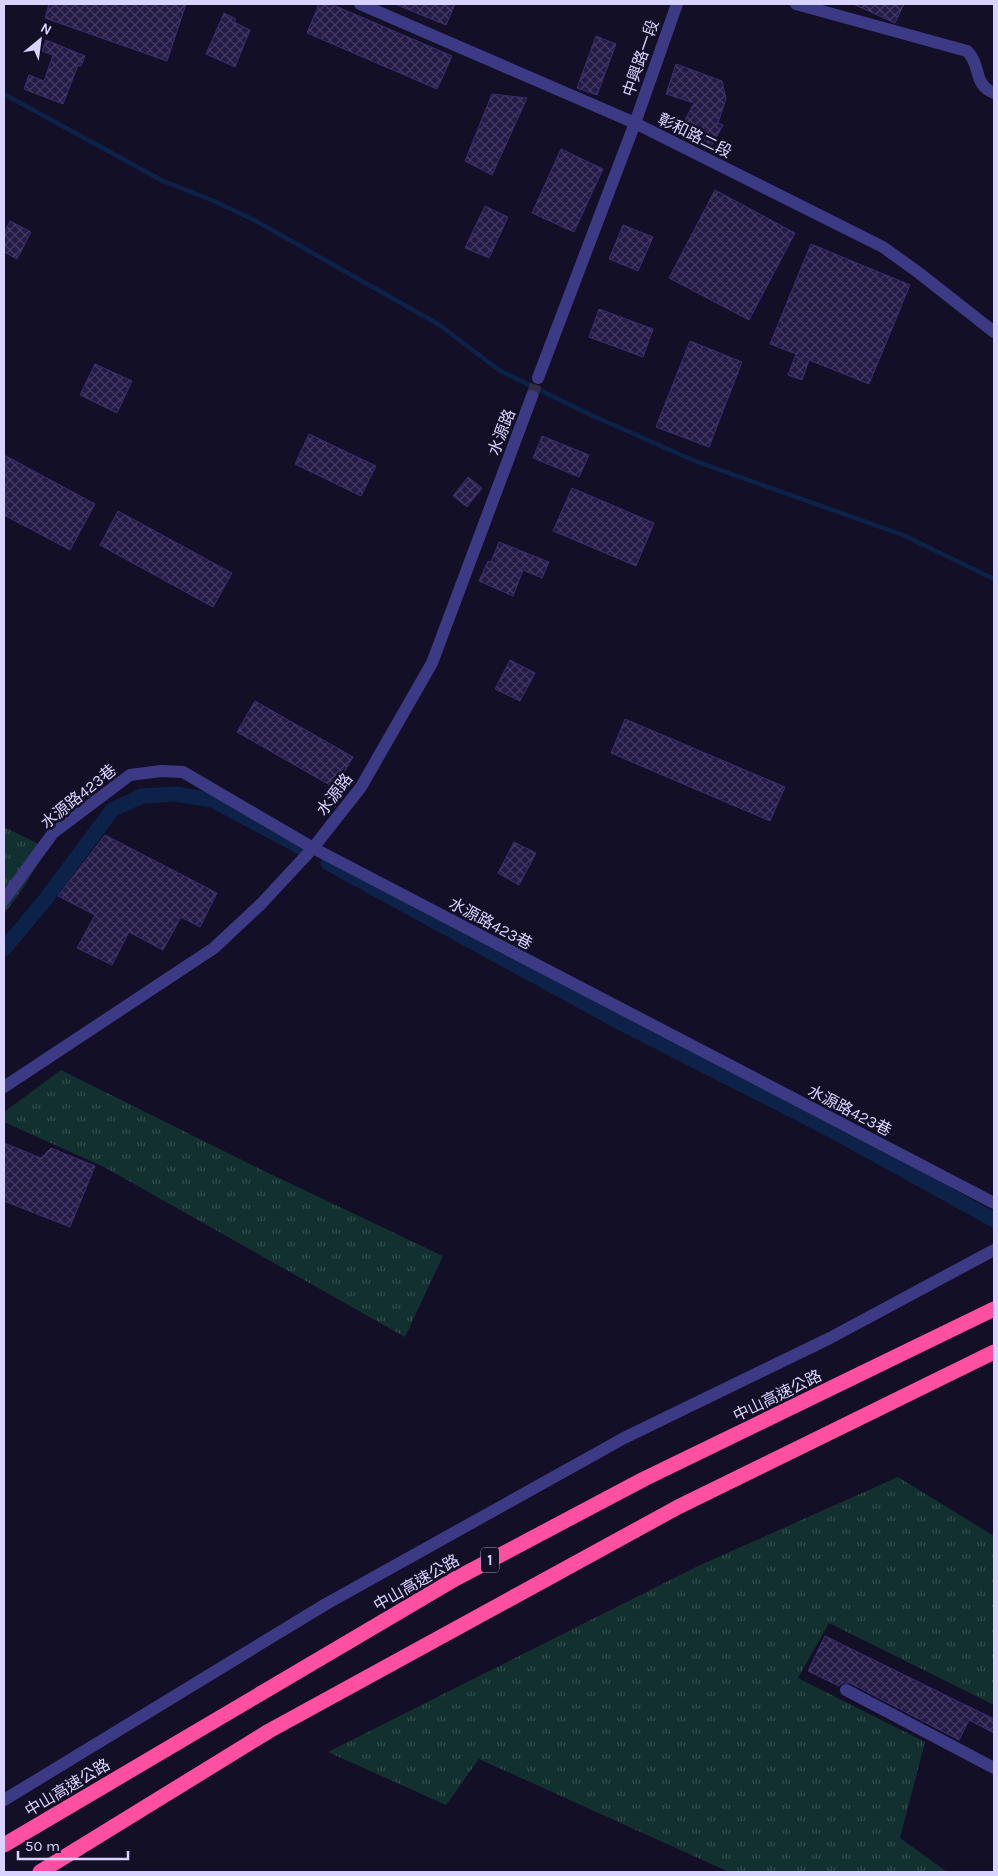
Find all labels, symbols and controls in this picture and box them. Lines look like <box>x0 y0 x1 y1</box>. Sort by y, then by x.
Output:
north arrow <box>15 15 65 65</box>
street label: 中興路一段 <box>618 17 662 99</box>
text: N <box>38 19 55 39</box>
street label: 彰和路二段 <box>655 109 735 162</box>
street label: 水源路 <box>484 406 519 458</box>
street label: 水源路423巷 <box>37 760 120 833</box>
street label: 水源路 <box>312 769 356 819</box>
street label: 水源路423巷 <box>446 894 536 953</box>
street label: 水源路423巷 <box>805 1081 895 1140</box>
street label: 中山高速公路 <box>730 1366 825 1425</box>
road number: 1 <box>481 1548 499 1572</box>
street label: 中山高速公路 <box>370 1550 463 1615</box>
street label: 中山高速公路 <box>21 1755 113 1820</box>
scale bar <box>18 1828 128 1860</box>
text: 50 m <box>25 1837 60 1855</box>

